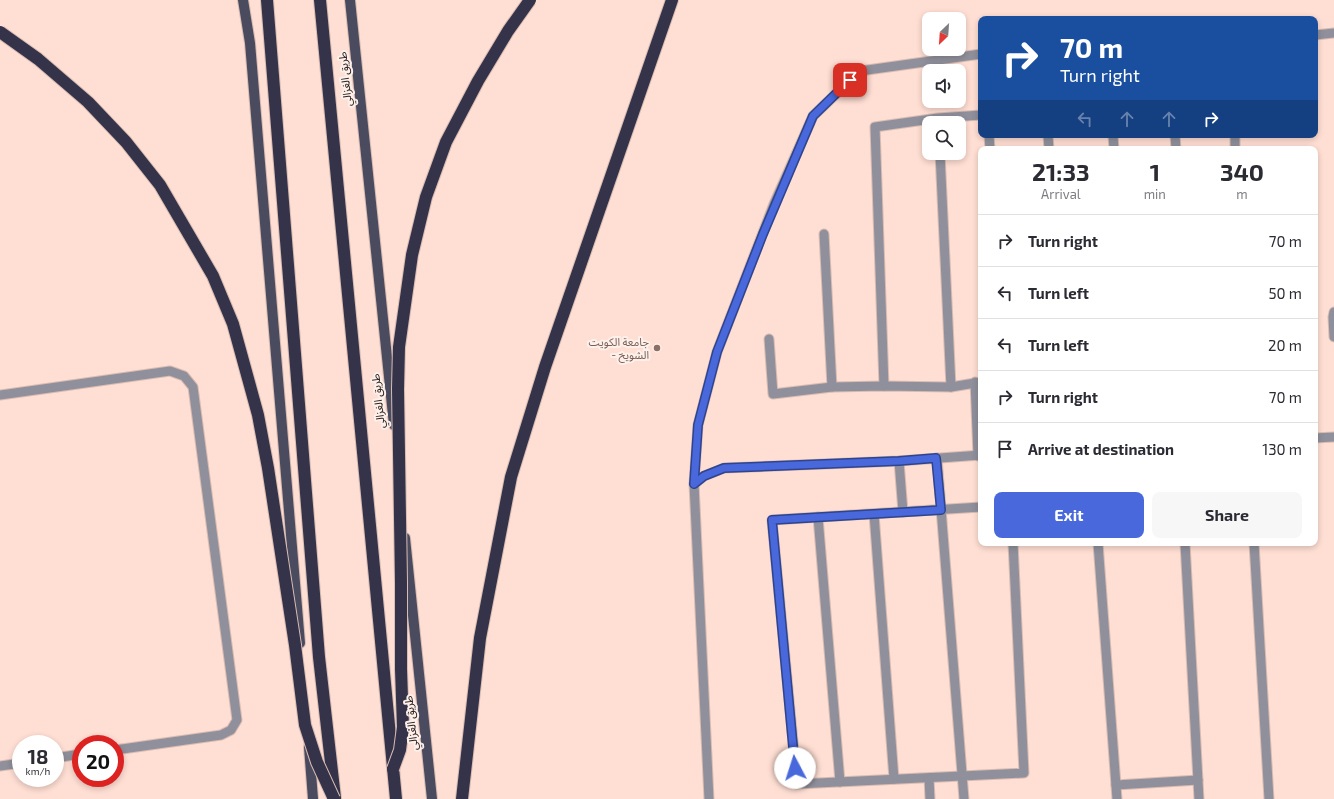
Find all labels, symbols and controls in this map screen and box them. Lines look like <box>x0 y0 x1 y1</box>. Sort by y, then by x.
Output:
north arrow <box>922 12 966 56</box>
map controls <box>922 12 966 160</box>
text: 70 m <box>1060 30 1123 64</box>
icon: right <box>994 32 1046 84</box>
street label: طريق الغزالي <box>335 51 357 107</box>
pin <box>833 63 867 97</box>
button: sound <box>922 64 966 108</box>
text: Turn right <box>1060 64 1140 86</box>
icon: arrive <box>839 69 861 91</box>
icon: left <box>1074 108 1096 130</box>
icon: ahead <box>1116 108 1138 130</box>
icon: ahead <box>1158 108 1180 130</box>
icon: right <box>1200 108 1222 130</box>
button: search <box>922 116 966 160</box>
text: 21:33 <box>1032 157 1090 186</box>
text: 1 <box>1150 157 1160 186</box>
text: 340 <box>1220 157 1264 186</box>
text: Arrival <box>1041 186 1081 202</box>
text: min <box>1144 186 1166 202</box>
text: m <box>1236 186 1248 202</box>
icon: right <box>994 230 1016 252</box>
text: Turn right <box>1028 232 1098 250</box>
text: 70 m <box>1269 232 1302 250</box>
icon: left <box>994 282 1016 304</box>
text: Turn left <box>1028 284 1089 302</box>
text: 50 m <box>1268 284 1302 302</box>
icon: left <box>994 334 1016 356</box>
place label: جامعة الكويت - الشويخ <box>588 335 650 363</box>
text: Turn left <box>1028 336 1089 354</box>
text: 20 m <box>1268 336 1302 354</box>
marker: جامعة الكويت - الشويخ <box>652 343 662 353</box>
street label: طريق الغزالي <box>368 373 390 429</box>
icon: right <box>994 386 1016 408</box>
text: Turn right <box>1028 388 1098 406</box>
text: 70 m <box>1269 388 1302 406</box>
icon: arrive <box>994 438 1016 460</box>
text: Arrive at destination <box>1028 440 1174 458</box>
text: 130 m <box>1262 440 1302 458</box>
button: Exit <box>994 492 1144 538</box>
button: Share <box>1152 492 1302 538</box>
street label: طريق الغزالي <box>401 695 423 751</box>
speed limit sign: 20 <box>72 735 124 787</box>
text: 18 <box>27 744 49 768</box>
position arrow <box>774 747 816 789</box>
text: km/h <box>26 765 50 777</box>

